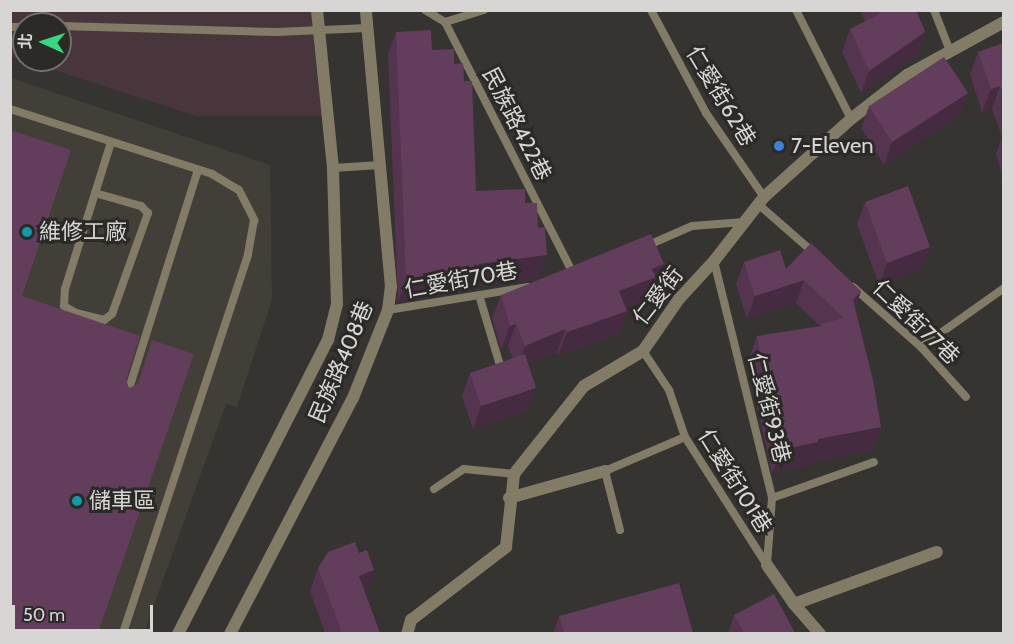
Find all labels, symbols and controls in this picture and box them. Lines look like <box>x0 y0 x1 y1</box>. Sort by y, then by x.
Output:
north arrow <box>12 12 72 72</box>
text: 北 <box>16 33 35 50</box>
street label: 仁愛街62巷 <box>681 41 761 151</box>
street label: 民族路422巷 <box>477 63 557 185</box>
place label: 7-Eleven <box>791 133 874 159</box>
marker: 7-Eleven <box>772 139 786 153</box>
place label: 維修工廠 <box>39 219 127 245</box>
marker: 維修工廠 <box>20 225 34 239</box>
street label: 仁愛街70巷 <box>402 257 520 303</box>
street label: 仁愛街 <box>627 262 689 330</box>
street label: 仁愛街77巷 <box>867 274 965 370</box>
street label: 民族路408巷 <box>304 297 378 427</box>
street label: 仁愛街93巷 <box>743 350 795 466</box>
street label: 仁愛街101巷 <box>693 424 777 538</box>
place label: 儲車區 <box>89 488 155 514</box>
marker: 儲車區 <box>70 494 84 508</box>
scale bar <box>15 593 156 631</box>
text: 50 m <box>23 604 65 626</box>

